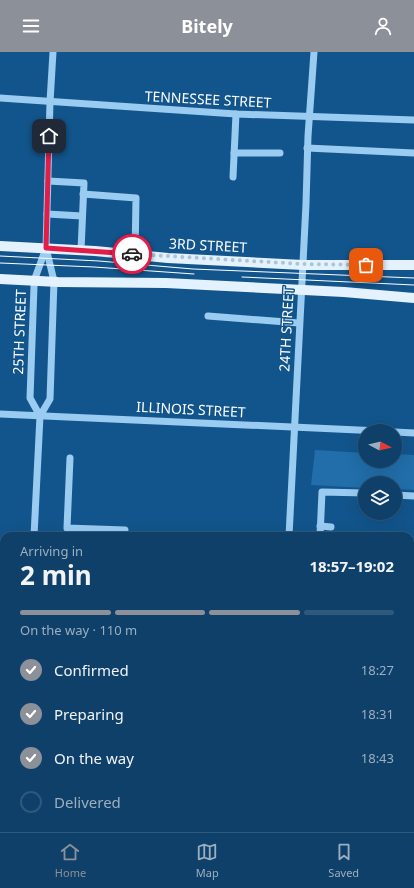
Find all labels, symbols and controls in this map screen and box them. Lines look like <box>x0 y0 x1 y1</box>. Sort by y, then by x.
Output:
text: Bitely <box>181 14 233 38</box>
icon: menu <box>20 15 42 37</box>
icon: person <box>372 15 394 37</box>
street label: TENNESSEE STREET <box>144 86 272 112</box>
pin <box>32 119 66 153</box>
icon: home <box>38 125 60 147</box>
street label: 3RD STREET <box>169 233 248 257</box>
courier <box>112 234 152 274</box>
icon: car <box>121 243 143 265</box>
pin <box>349 248 383 282</box>
icon: bag <box>355 254 377 276</box>
street label: 24TH STREET <box>274 286 298 372</box>
street label: 25TH STREET <box>8 289 30 375</box>
street label: ILLINOIS STREET <box>136 397 246 421</box>
north arrow <box>358 424 402 468</box>
map controls <box>358 424 402 520</box>
button: layers <box>358 476 402 520</box>
text: Arriving in <box>20 542 83 560</box>
text: 18:57–19:02 <box>309 556 394 576</box>
text: 2 min <box>20 557 92 593</box>
text: On the way · 110 m <box>20 621 137 639</box>
icon: check <box>20 659 42 681</box>
text: Confirmed <box>54 660 129 680</box>
text: 18:27 <box>361 661 394 679</box>
icon: check <box>20 703 42 725</box>
text: Preparing <box>54 704 124 724</box>
text: 18:31 <box>361 705 394 723</box>
icon: check <box>20 747 42 769</box>
text: On the way <box>54 748 134 768</box>
text: 18:43 <box>361 749 394 767</box>
text: Delivered <box>54 792 121 812</box>
tab: Home <box>55 841 86 880</box>
tab: Map <box>196 841 219 880</box>
tab: Saved <box>328 841 359 880</box>

